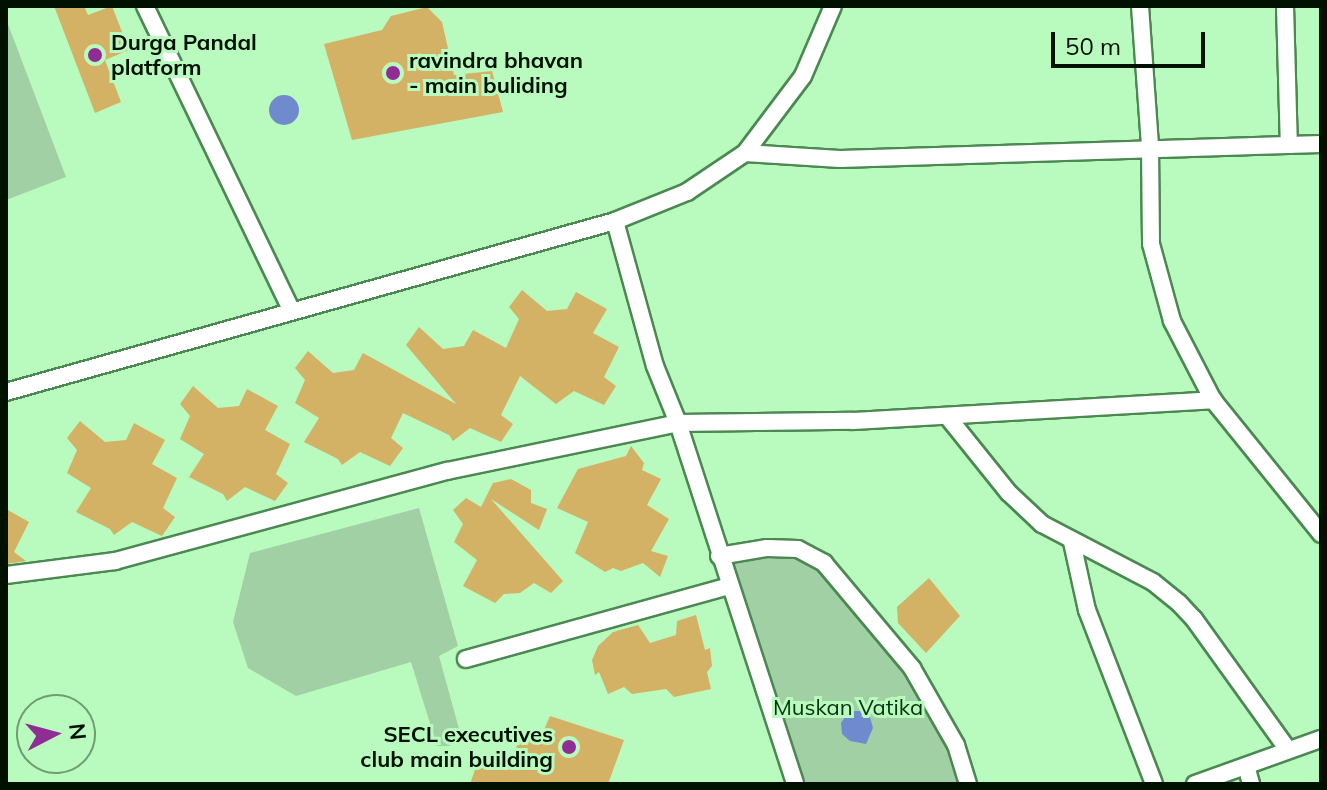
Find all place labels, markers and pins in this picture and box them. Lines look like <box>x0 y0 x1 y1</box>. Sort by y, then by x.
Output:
place label: Durga Pandal platform <box>111 29 257 80</box>
marker: Durga Pandal platform <box>86 46 104 64</box>
place label: ravindra bhavan - main buliding <box>409 47 583 98</box>
marker: ravindra bhavan - main buliding <box>384 64 402 82</box>
place label: SECL executives club main building <box>360 721 553 772</box>
marker: SECL executives club main building <box>560 738 578 756</box>

